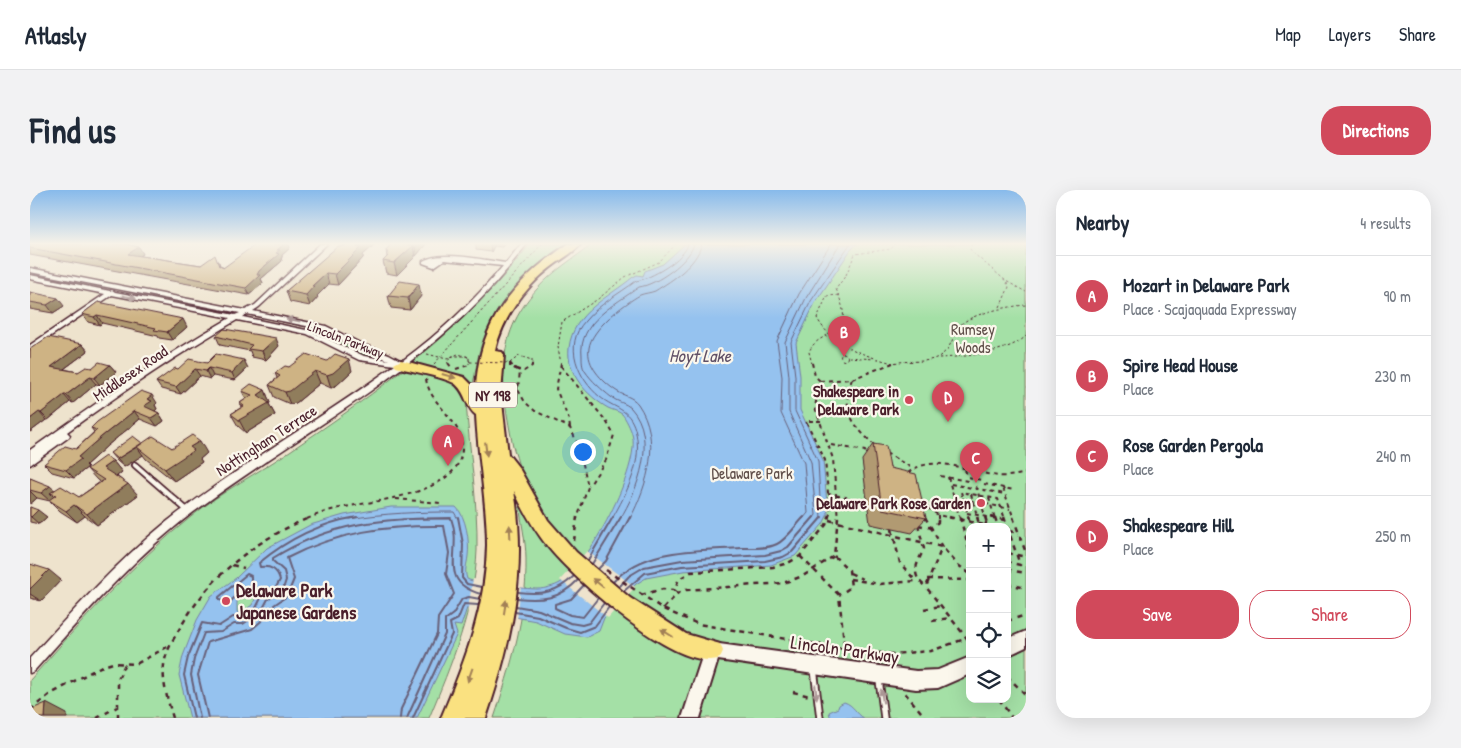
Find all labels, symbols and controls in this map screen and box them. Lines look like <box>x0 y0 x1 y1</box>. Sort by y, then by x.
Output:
text: Atlasly <box>25 19 87 51</box>
text: Map <box>1275 22 1301 47</box>
text: Layers <box>1329 22 1371 47</box>
text: Share <box>1399 22 1436 47</box>
button: Directions <box>1321 106 1431 155</box>
text: Find us <box>30 107 116 154</box>
text: Nearby <box>1076 208 1129 237</box>
text: 4 results <box>1360 212 1411 234</box>
text: Mozart in Delaware Park <box>1123 272 1289 298</box>
text: A <box>1088 285 1096 307</box>
text: 90 m <box>1383 285 1411 307</box>
one-way arrow <box>122 293 138 301</box>
text: Place · Scajaquada Expressway <box>1123 298 1297 320</box>
one-way arrow <box>285 316 300 324</box>
street label: Lincoln Parkway <box>305 316 387 363</box>
pin: B <box>828 316 860 357</box>
park label: Rumsey Woods <box>951 318 995 358</box>
street label: Middlesex Road <box>88 340 172 406</box>
water label: Hoyt Lake <box>669 343 732 368</box>
text: Spire Head House <box>1123 352 1238 378</box>
text: B <box>1088 365 1096 387</box>
text: 230 m <box>1375 365 1411 387</box>
one-way arrow <box>441 373 456 381</box>
text: Place <box>1123 378 1154 400</box>
place label: Shakespeare in Delaware Park <box>813 380 899 420</box>
pin: D <box>932 381 964 422</box>
road number: NY 198 <box>469 382 517 408</box>
marker: Shakespeare in Delaware Park <box>903 394 915 406</box>
street label: Nottingham Terrace <box>211 399 321 481</box>
pin: A <box>432 425 464 466</box>
text: Rose Garden Pergola <box>1123 432 1263 458</box>
your location <box>570 439 596 465</box>
one-way arrow <box>483 441 491 457</box>
pin: C <box>960 442 992 483</box>
text: C <box>1088 445 1096 467</box>
text: 240 m <box>1376 445 1411 467</box>
text: Place <box>1123 458 1154 480</box>
park label: Delaware Park <box>711 462 793 484</box>
place label: Delaware Park Rose Garden <box>816 492 971 514</box>
marker: Delaware Park Rose Garden <box>975 497 987 509</box>
text: Shakespeare Hill <box>1123 512 1234 538</box>
map controls <box>966 523 1011 703</box>
button: + <box>966 523 1011 568</box>
one-way arrow <box>506 524 514 540</box>
text: D <box>1088 525 1096 547</box>
text: 250 m <box>1375 525 1411 547</box>
text: Place <box>1123 538 1154 560</box>
button: − <box>966 568 1011 613</box>
place label: Delaware Park Japanese Gardens <box>236 577 357 626</box>
one-way arrow <box>592 578 605 589</box>
button: Save <box>1076 590 1239 639</box>
button: Share <box>1249 590 1411 639</box>
marker: Delaware Park Japanese Gardens <box>220 595 232 607</box>
one-way arrow <box>502 598 510 614</box>
button: locate <box>966 613 1011 658</box>
one-way arrow <box>660 629 673 638</box>
street label: Lincoln Parkway <box>789 629 901 669</box>
button: layers <box>966 658 1011 703</box>
one-way arrow <box>466 668 474 683</box>
one-way arrow <box>812 684 820 700</box>
one-way arrow <box>877 688 885 704</box>

